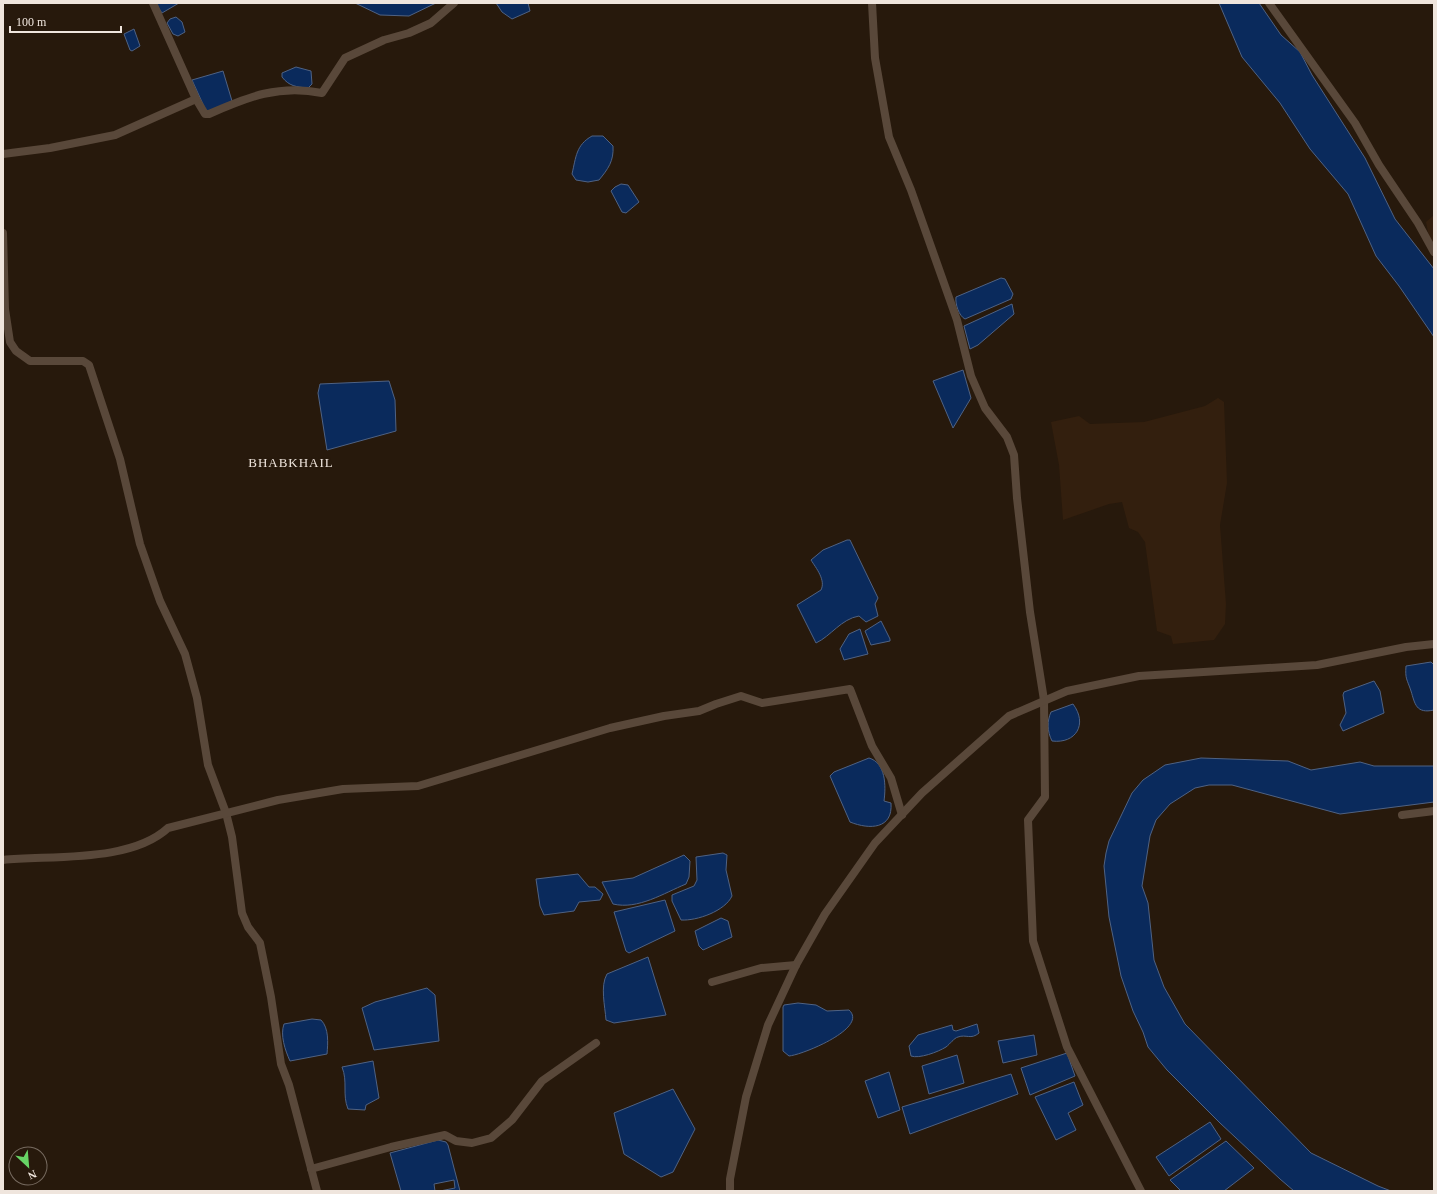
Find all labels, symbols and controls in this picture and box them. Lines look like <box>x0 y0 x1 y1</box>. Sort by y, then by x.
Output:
scale bar <box>10 8 121 34</box>
text: 100 m <box>16 15 47 29</box>
district label: BHABKHAIL <box>248 455 334 470</box>
north arrow <box>8 1146 48 1186</box>
text: N <box>26 1168 39 1182</box>

